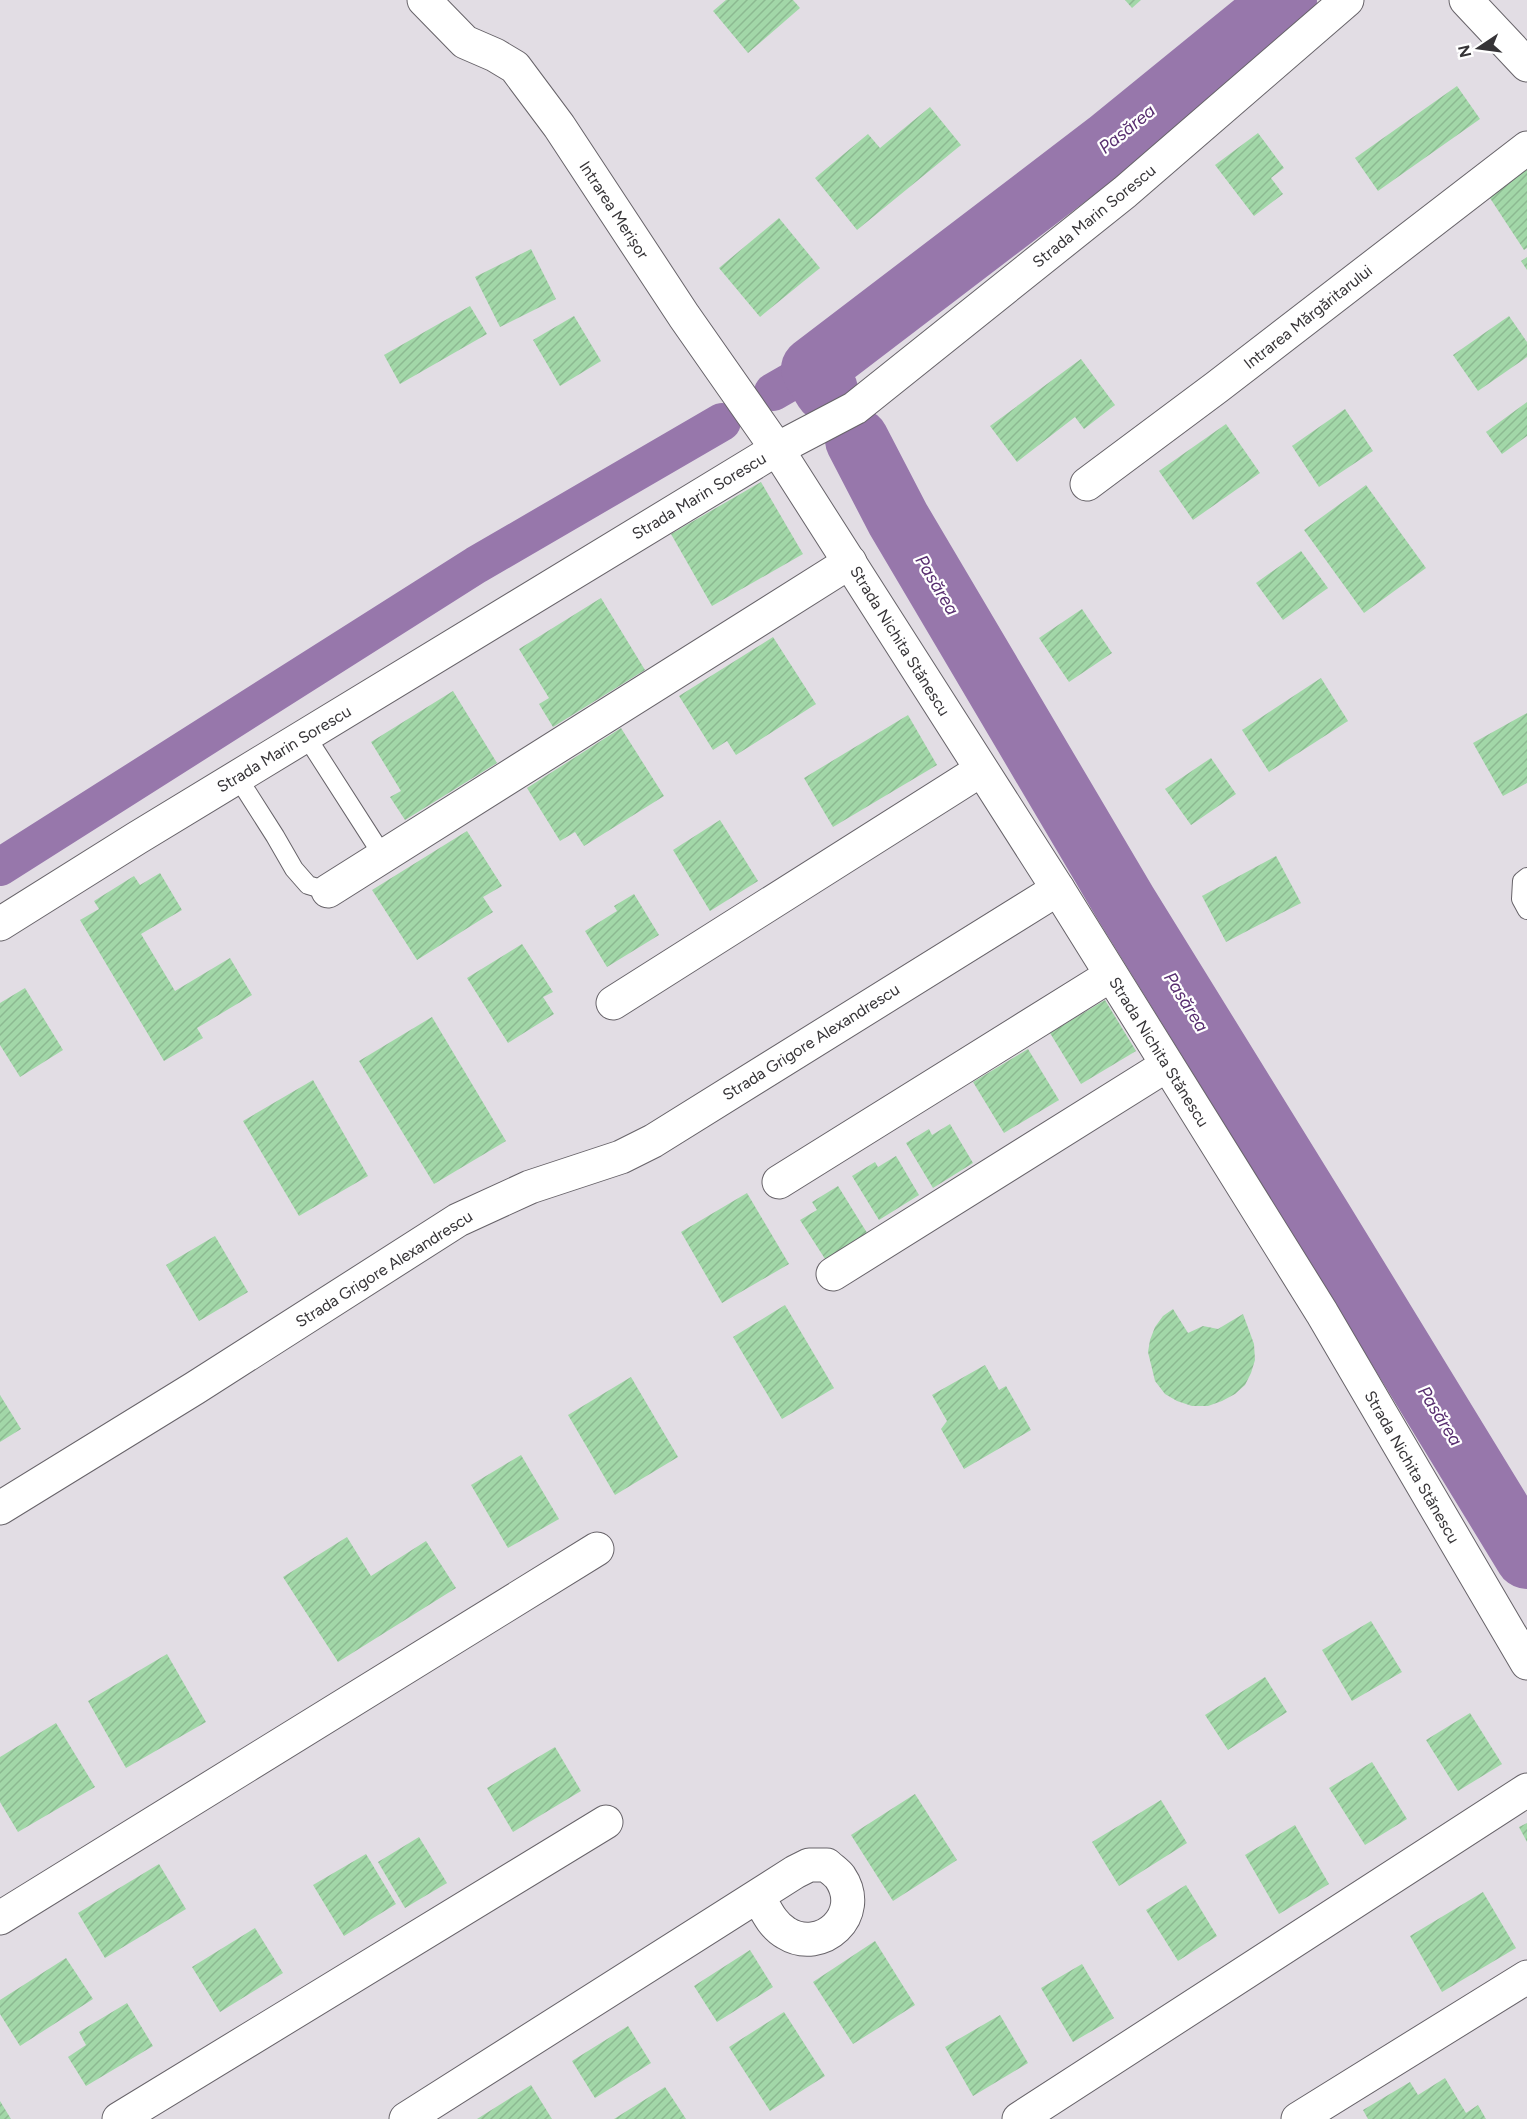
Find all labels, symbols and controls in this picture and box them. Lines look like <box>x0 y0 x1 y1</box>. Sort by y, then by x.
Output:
north arrow <box>1449 18 1509 78</box>
text: N <box>1454 43 1476 59</box>
water label: Pasărea <box>1094 99 1160 158</box>
street label: Intrarea Merișor <box>575 158 653 263</box>
street label: Strada Marin Sorescu <box>1029 160 1159 272</box>
street label: Intrarea Mărgăritarului <box>1240 261 1376 373</box>
street label: Strada Marin Sorescu <box>629 448 769 544</box>
water label: Pasărea <box>910 551 964 619</box>
street label: Strada Nichita Stănescu <box>846 563 954 719</box>
street label: Strada Marin Sorescu <box>214 701 354 797</box>
water label: Pasărea <box>1159 968 1213 1036</box>
street label: Strada Nichita Stănescu <box>1105 974 1213 1130</box>
street label: Strada Grigore Alexandrescu <box>719 980 903 1104</box>
street label: Strada Grigore Alexandrescu <box>292 1207 476 1331</box>
water label: Pasărea <box>1413 1382 1467 1450</box>
street label: Strada Nichita Stănescu <box>1360 1387 1464 1547</box>

